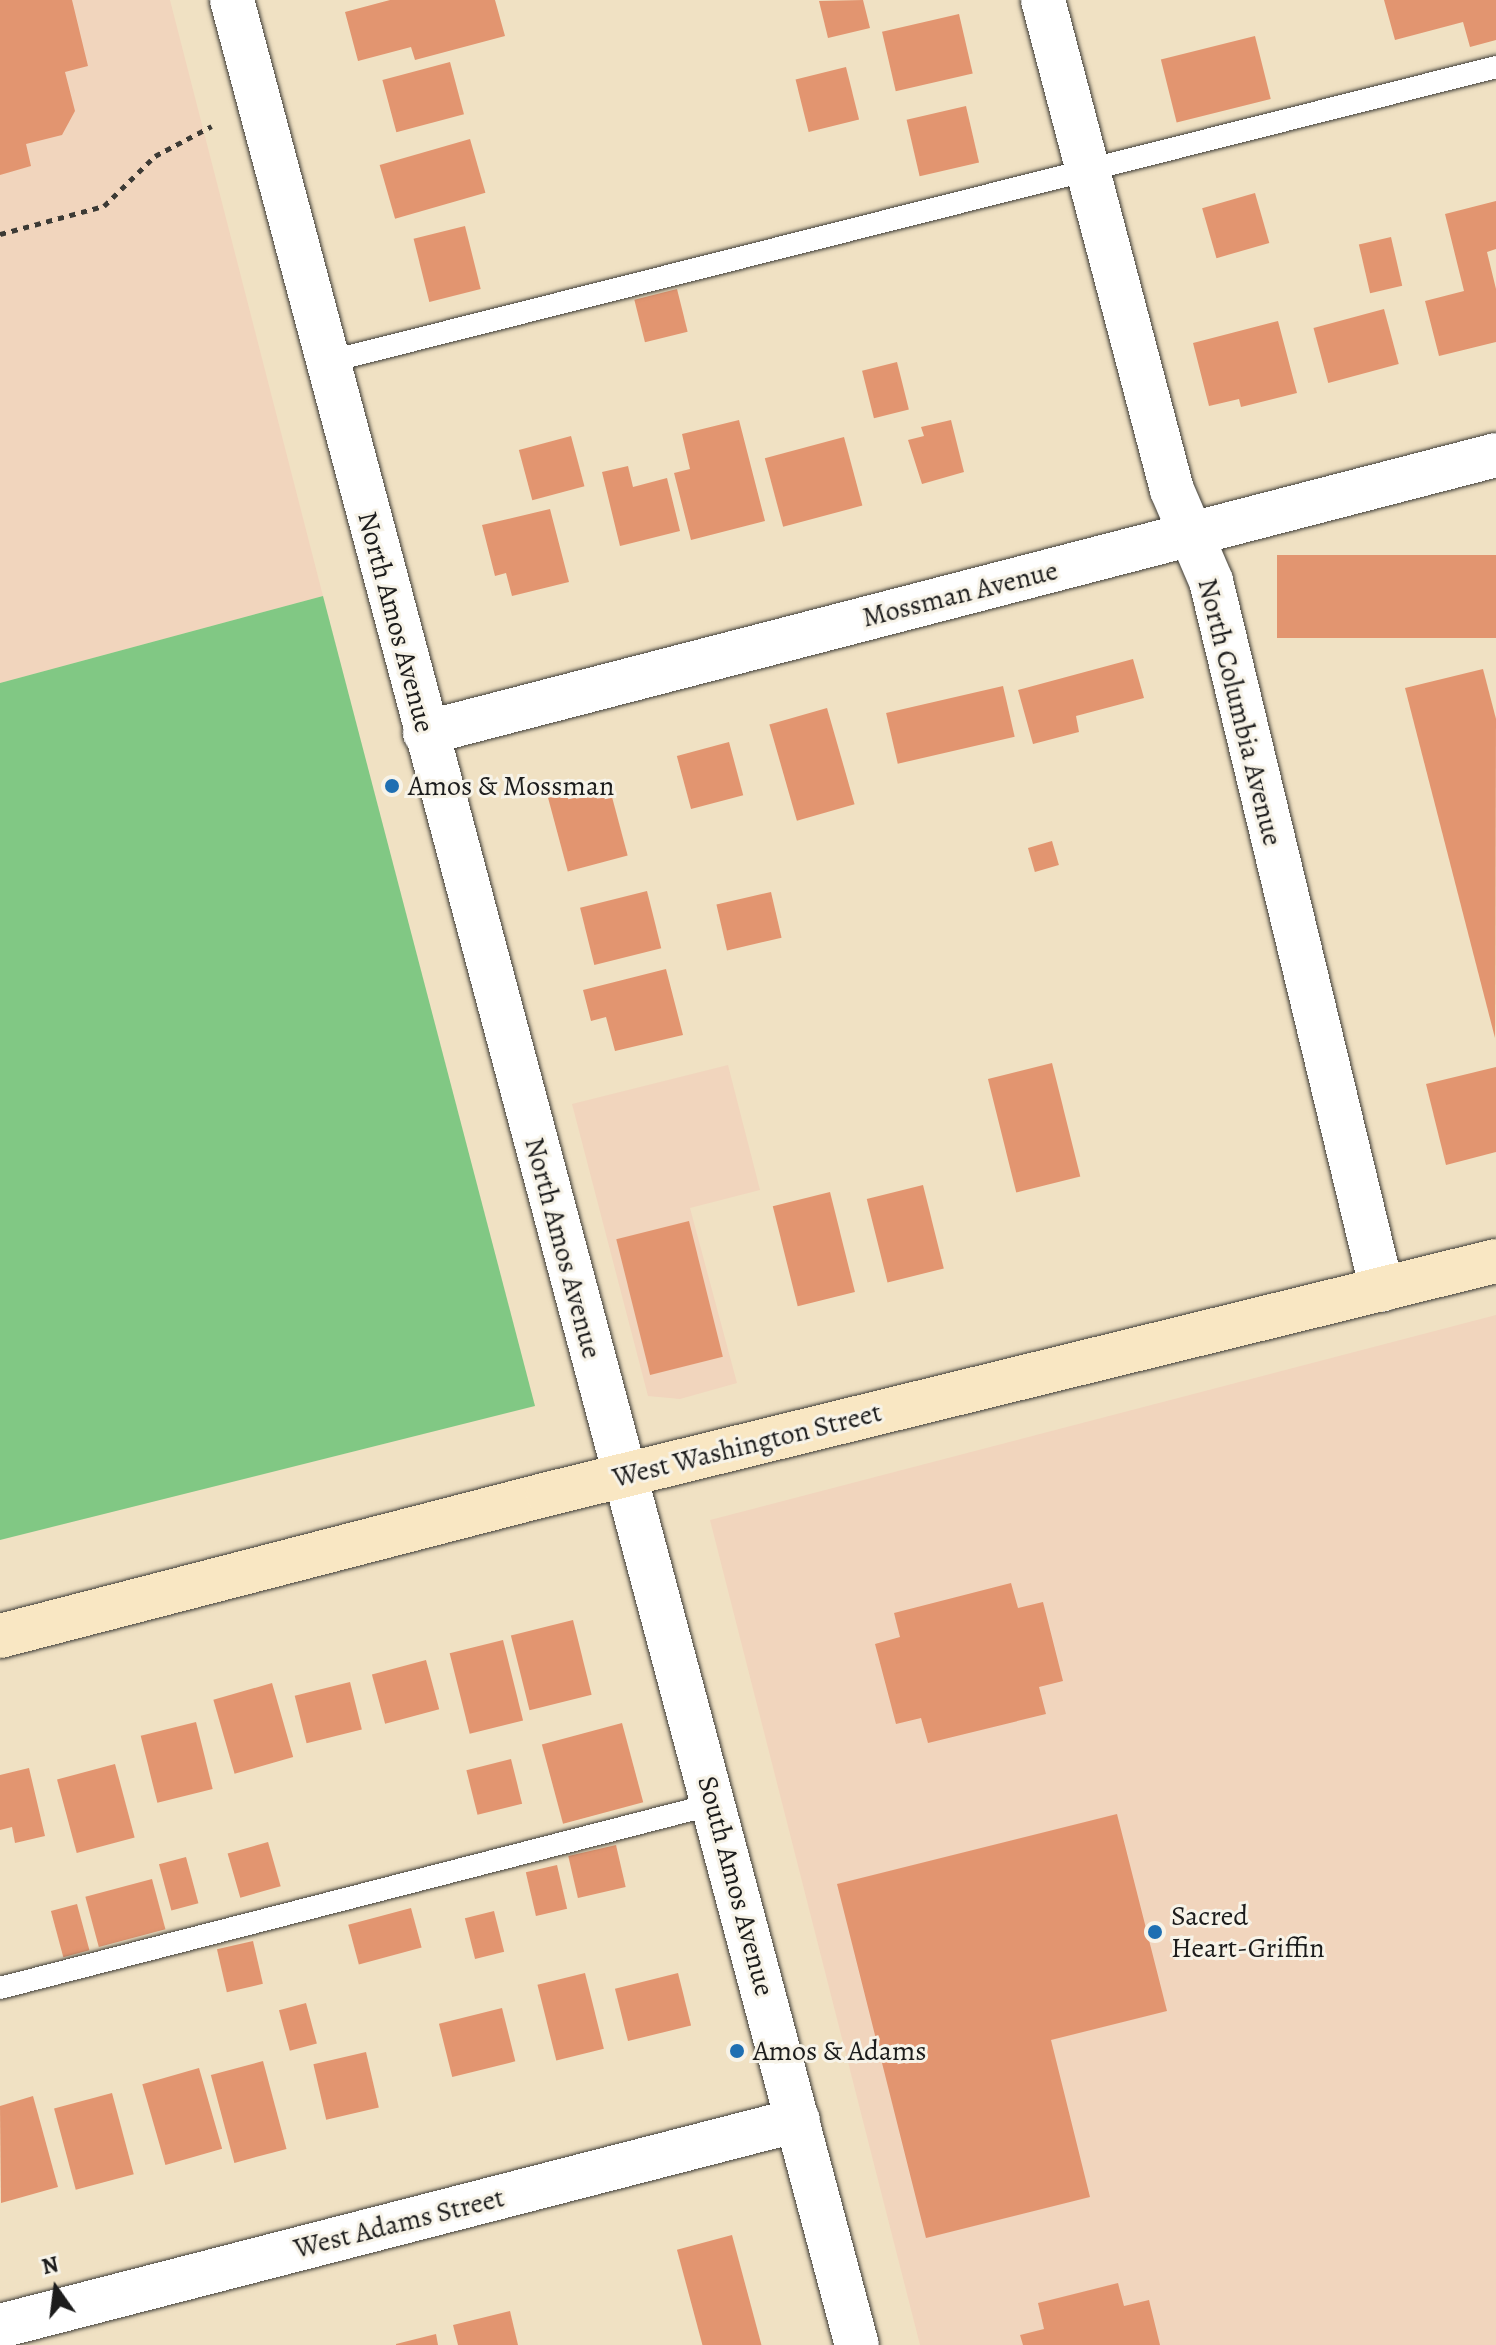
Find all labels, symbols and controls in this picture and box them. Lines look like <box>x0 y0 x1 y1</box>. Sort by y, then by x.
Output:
street label: North Amos Avenue <box>350 508 442 736</box>
street label: Mossman Avenue <box>859 553 1061 635</box>
street label: North Columbia Avenue <box>1191 575 1289 849</box>
place label: Amos & Mossman <box>408 769 614 803</box>
marker: Amos & Mossman <box>383 777 401 795</box>
street label: North Amos Avenue <box>517 1134 609 1362</box>
street label: West Washington Street <box>609 1395 885 1495</box>
street label: South Amos Avenue <box>690 1772 782 2000</box>
place label: Sacred Heart-Griffin <box>1171 1899 1325 1965</box>
marker: Sacred Heart-Griffin <box>1146 1923 1164 1941</box>
place label: Amos & Adams <box>753 2034 927 2068</box>
marker: Amos & Adams <box>728 2042 746 2060</box>
street label: West Adams Street <box>290 2181 508 2265</box>
north arrow <box>16 2249 96 2329</box>
text: N <box>39 2249 62 2282</box>

